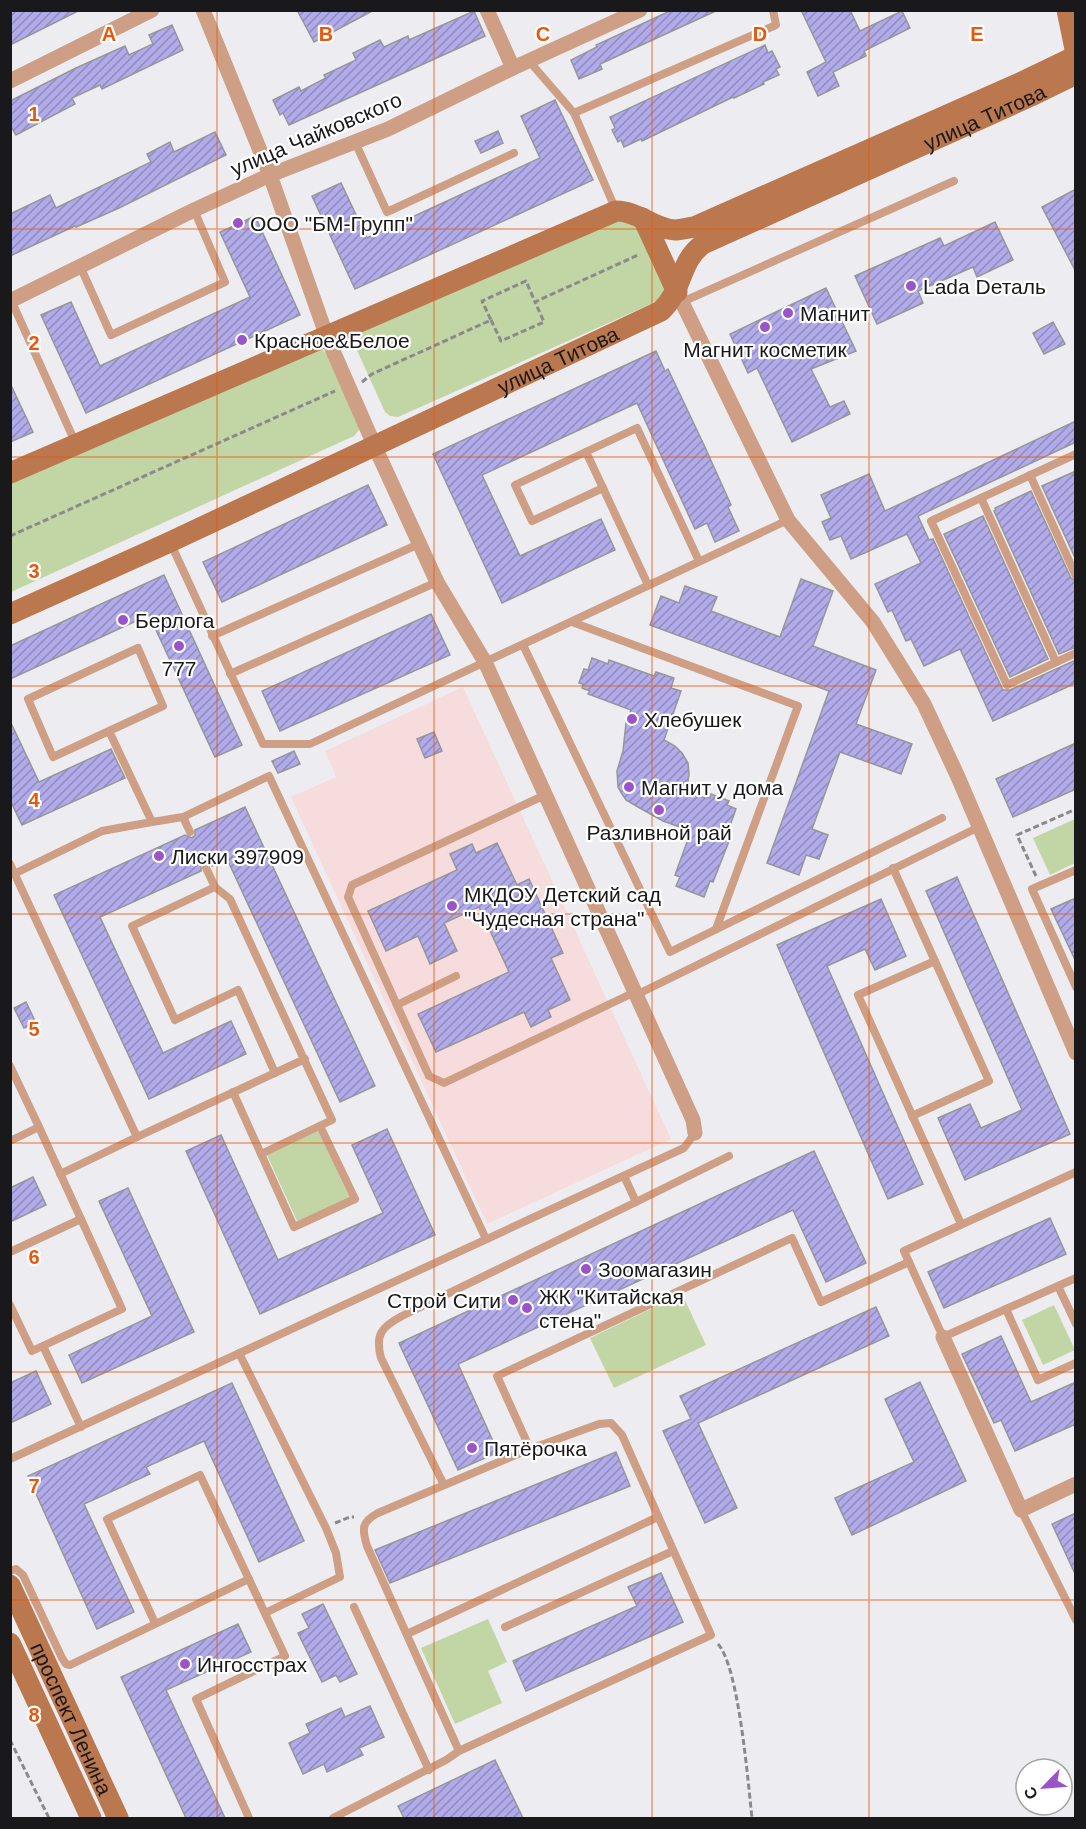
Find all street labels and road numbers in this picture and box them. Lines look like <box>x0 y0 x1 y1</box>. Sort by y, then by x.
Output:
street label: улица Титова <box>920 79 1049 154</box>
street label: улица Чайковского <box>227 88 405 180</box>
street label: улица Титова <box>494 321 622 398</box>
street label: проспект Ленина <box>27 1639 117 1798</box>

